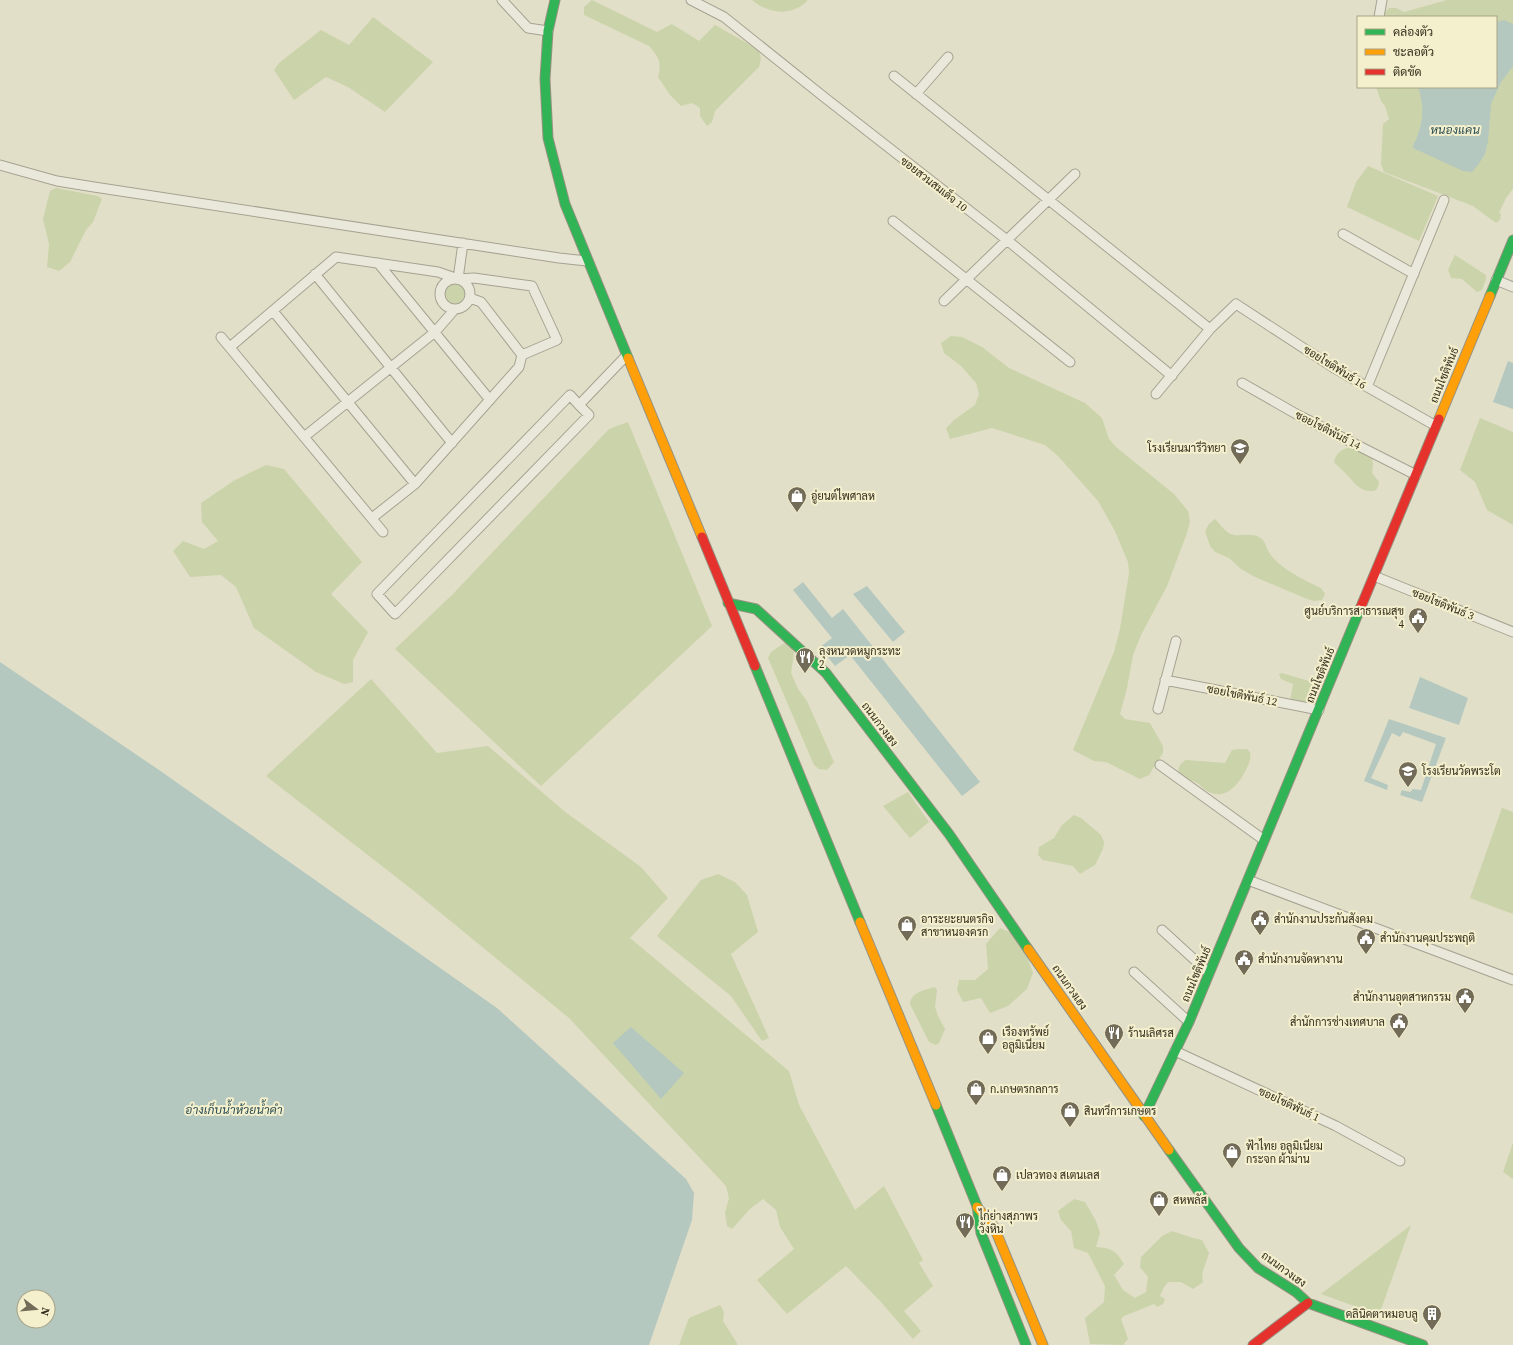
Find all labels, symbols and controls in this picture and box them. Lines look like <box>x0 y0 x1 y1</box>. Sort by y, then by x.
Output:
legend <box>1357 16 1497 88</box>
text: คล่องตัว <box>1393 24 1433 40</box>
text: ชะลอตัว <box>1393 44 1434 60</box>
text: ติดขัด <box>1393 64 1422 80</box>
water label: หนองแคน <box>1430 122 1480 138</box>
street label: ซอยสวนสมเด็จ 10 <box>897 152 972 216</box>
street label: ซอยโชติพันธ์ 16 <box>1300 341 1370 393</box>
street label: ถนนโชติพันธ์ <box>1426 345 1462 405</box>
street label: ซอยโชติพันธ์ 14 <box>1293 407 1364 454</box>
school or university icon: โรงเรียนมารีวิทยา <box>1229 437 1251 465</box>
place label: โรงเรียนมารีวิทยา <box>1147 440 1226 456</box>
shop icon: อู่ยนต์ไพศาลห <box>786 485 808 513</box>
place label: อู่ยนต์ไพศาลห <box>811 488 875 504</box>
street label: ซอยโชติพันธ์ 3 <box>1409 584 1477 624</box>
place label: ศูนย์บริการสาธารณสุข 4 <box>1304 603 1405 632</box>
public building icon: ศูนย์บริการสาธารณสุข 4 <box>1407 606 1429 634</box>
place label: ลุงหนวดหมูกระทะ 2 <box>819 644 901 672</box>
street label: ถนนโชติพันธ์ <box>1302 645 1338 705</box>
restaurant icon: ลุงหนวดหมูกระทะ 2 <box>794 646 816 674</box>
street label: ซอยโชติพันธ์ 12 <box>1205 680 1279 710</box>
street label: ถนนกวงเฮง <box>858 699 901 750</box>
school or university icon: โรงเรียนวัดพระโต <box>1397 760 1419 788</box>
place label: โรงเรียนวัดพระโต <box>1421 763 1501 779</box>
public building icon: สำนักงานประกันสังคม <box>1249 908 1271 936</box>
place label: อาระยะยนตรกิจ สาขาหนองครก <box>921 912 994 940</box>
place label: สำนักงานประกันสังคม <box>1274 912 1373 927</box>
shop icon: อาระยะยนตรกิจ สาขาหนองครก <box>896 914 918 942</box>
public building icon: สำนักงานคุมประพฤติ <box>1355 927 1377 955</box>
place label: สำนักงานคุมประพฤติ <box>1380 931 1475 947</box>
street label: ถนนโชติพันธ์ <box>1177 944 1215 1004</box>
public building icon: สำนักงานจัดหางาน <box>1233 948 1255 976</box>
place label: สำนักงานจัดหางาน <box>1258 952 1343 967</box>
street label: ถนนกวงเฮง <box>1049 962 1091 1013</box>
public building icon: สำนักงานอุตสาหกรรม <box>1454 986 1476 1014</box>
place label: สำนักงานอุตสาหกรรม <box>1353 990 1451 1006</box>
public building icon: สำนักการช่างเทศบาล <box>1388 1011 1410 1039</box>
place label: สำนักการช่างเทศบาล <box>1290 1015 1385 1030</box>
restaurant icon: ร้านเลิศรส <box>1103 1022 1125 1050</box>
place label: เรืองทรัพย์ อลูมิเนียม <box>1002 1024 1049 1053</box>
place label: ร้านเลิศรส <box>1128 1026 1174 1041</box>
shop icon: เรืองทรัพย์ อลูมิเนียม <box>977 1027 999 1055</box>
shop icon: ก.เกษตรกลการ <box>965 1078 987 1106</box>
place label: ก.เกษตรกลการ <box>990 1082 1059 1097</box>
street label: ซอยโชติพันธ์ 1 <box>1256 1083 1322 1125</box>
water label: อ่างเก็บน้ำห้วยน้ำคำ <box>185 1099 283 1118</box>
shop icon: สินทวีการเกษตร <box>1059 1100 1081 1128</box>
place label: สินทวีการเกษตร <box>1084 1103 1156 1119</box>
place label: ฟ้าไทย อลูมิเนียม กระจก ผ้าม่าน <box>1246 1138 1323 1167</box>
shop icon: ฟ้าไทย อลูมิเนียม กระจก ผ้าม่าน <box>1221 1141 1243 1169</box>
shop icon: เปลวทอง สเตนเลส <box>991 1164 1013 1192</box>
place label: เปลวทอง สเตนเลส <box>1016 1168 1100 1183</box>
shop icon: สหพลัส <box>1148 1189 1170 1217</box>
place label: สหพลัส <box>1173 1193 1207 1208</box>
place label: ไก่ย่างสุภาพร วังหิน <box>978 1208 1038 1237</box>
restaurant icon: ไก่ย่างสุภาพร วังหิน <box>954 1211 976 1239</box>
street label: ถนนกวงเฮง <box>1258 1248 1309 1291</box>
north arrow <box>16 1289 56 1329</box>
building icon: คลินิคตาหมอบลู <box>1421 1303 1443 1331</box>
text: N <box>37 1306 53 1318</box>
place label: คลินิคตาหมอบลู <box>1346 1307 1418 1322</box>

